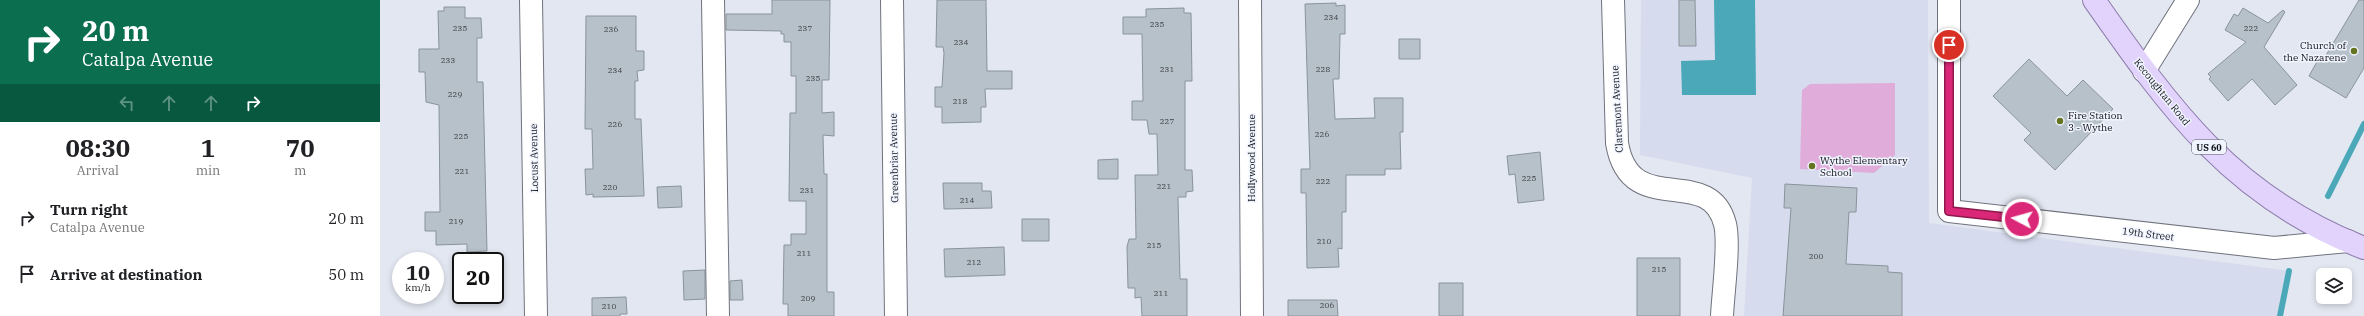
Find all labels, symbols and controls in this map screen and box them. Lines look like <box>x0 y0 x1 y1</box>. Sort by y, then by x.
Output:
text: 20 m <box>82 12 149 49</box>
house number: 234 <box>1324 12 1338 22</box>
icon: right <box>16 16 68 68</box>
house number: 235 <box>1150 19 1164 29</box>
house number: 235 <box>453 23 467 33</box>
house number: 237 <box>798 23 812 33</box>
house number: 222 <box>2244 23 2258 33</box>
house number: 236 <box>604 24 618 34</box>
pin <box>1932 28 1966 62</box>
icon: arrive <box>1938 34 1960 56</box>
house number: 234 <box>954 37 968 47</box>
place label: Church of the Nazarene <box>2283 39 2347 64</box>
marker: Church of the Nazarene <box>2349 46 2359 56</box>
text: Catalpa Avenue <box>82 48 213 71</box>
house number: 233 <box>441 55 455 65</box>
street label: Kecoughtan Road <box>2131 56 2193 128</box>
house number: 231 <box>1160 64 1174 74</box>
house number: 228 <box>1316 64 1330 74</box>
house number: 234 <box>608 65 622 75</box>
street label: Claremont Avenue <box>1608 65 1626 153</box>
house number: 235 <box>806 73 820 83</box>
house number: 229 <box>448 89 462 99</box>
icon: left <box>116 92 138 114</box>
icon: ahead <box>158 92 180 114</box>
icon: ahead <box>200 92 222 114</box>
icon: right <box>242 92 264 114</box>
house number: 218 <box>953 96 967 106</box>
place label: Fire Station 3 - Wythe <box>2068 109 2123 134</box>
street label: Greenbriar Avenue <box>887 113 901 203</box>
street label: Hollywood Avenue <box>1245 114 1258 202</box>
house number: 227 <box>1160 116 1174 126</box>
marker: Fire Station 3 - Wythe <box>2055 116 2065 126</box>
house number: 226 <box>608 119 622 129</box>
street label: Locust Avenue <box>527 123 541 193</box>
house number: 226 <box>1315 129 1329 139</box>
house number: 225 <box>454 131 468 141</box>
text: 08:30 <box>65 132 130 164</box>
text: 1 <box>201 132 215 164</box>
text: 70 <box>286 132 315 164</box>
road number: US 60 <box>2192 140 2226 154</box>
place label: Wythe Elementary School <box>1820 154 1908 179</box>
marker: Wythe Elementary School <box>1807 161 1817 171</box>
text: Arrival <box>77 162 119 179</box>
text: min <box>196 162 220 179</box>
text: m <box>294 162 306 179</box>
house number: 221 <box>455 166 469 176</box>
house number: 225 <box>1522 173 1536 183</box>
house number: 222 <box>1316 176 1330 186</box>
house number: 221 <box>1157 181 1171 191</box>
house number: 220 <box>603 182 617 192</box>
house number: 231 <box>800 185 814 195</box>
house number: 214 <box>960 195 974 205</box>
position arrow <box>2001 198 2043 240</box>
text: Turn right <box>50 200 128 219</box>
icon: right <box>16 207 38 229</box>
text: 20 m <box>328 209 364 228</box>
house number: 219 <box>449 216 463 226</box>
text: Catalpa Avenue <box>50 219 145 236</box>
street label: 19th Street <box>2121 224 2175 244</box>
house number: 210 <box>1317 236 1331 246</box>
house number: 215 <box>1147 240 1161 250</box>
house number: 211 <box>797 248 811 258</box>
house number: 200 <box>1809 251 1823 261</box>
speed limit sign: 20 <box>452 252 504 304</box>
house number: 212 <box>967 257 981 267</box>
text: 10 <box>406 259 430 286</box>
icon: arrive <box>16 263 38 285</box>
house number: 215 <box>1652 264 1666 274</box>
text: Arrive at destination <box>50 265 202 284</box>
text: 50 m <box>328 265 364 284</box>
map controls <box>2316 268 2352 304</box>
button: layers <box>2316 268 2352 304</box>
text: km/h <box>405 281 431 294</box>
house number: 211 <box>1154 288 1168 298</box>
house number: 209 <box>801 293 815 303</box>
house number: 206 <box>1320 300 1334 310</box>
house number: 210 <box>602 301 616 311</box>

